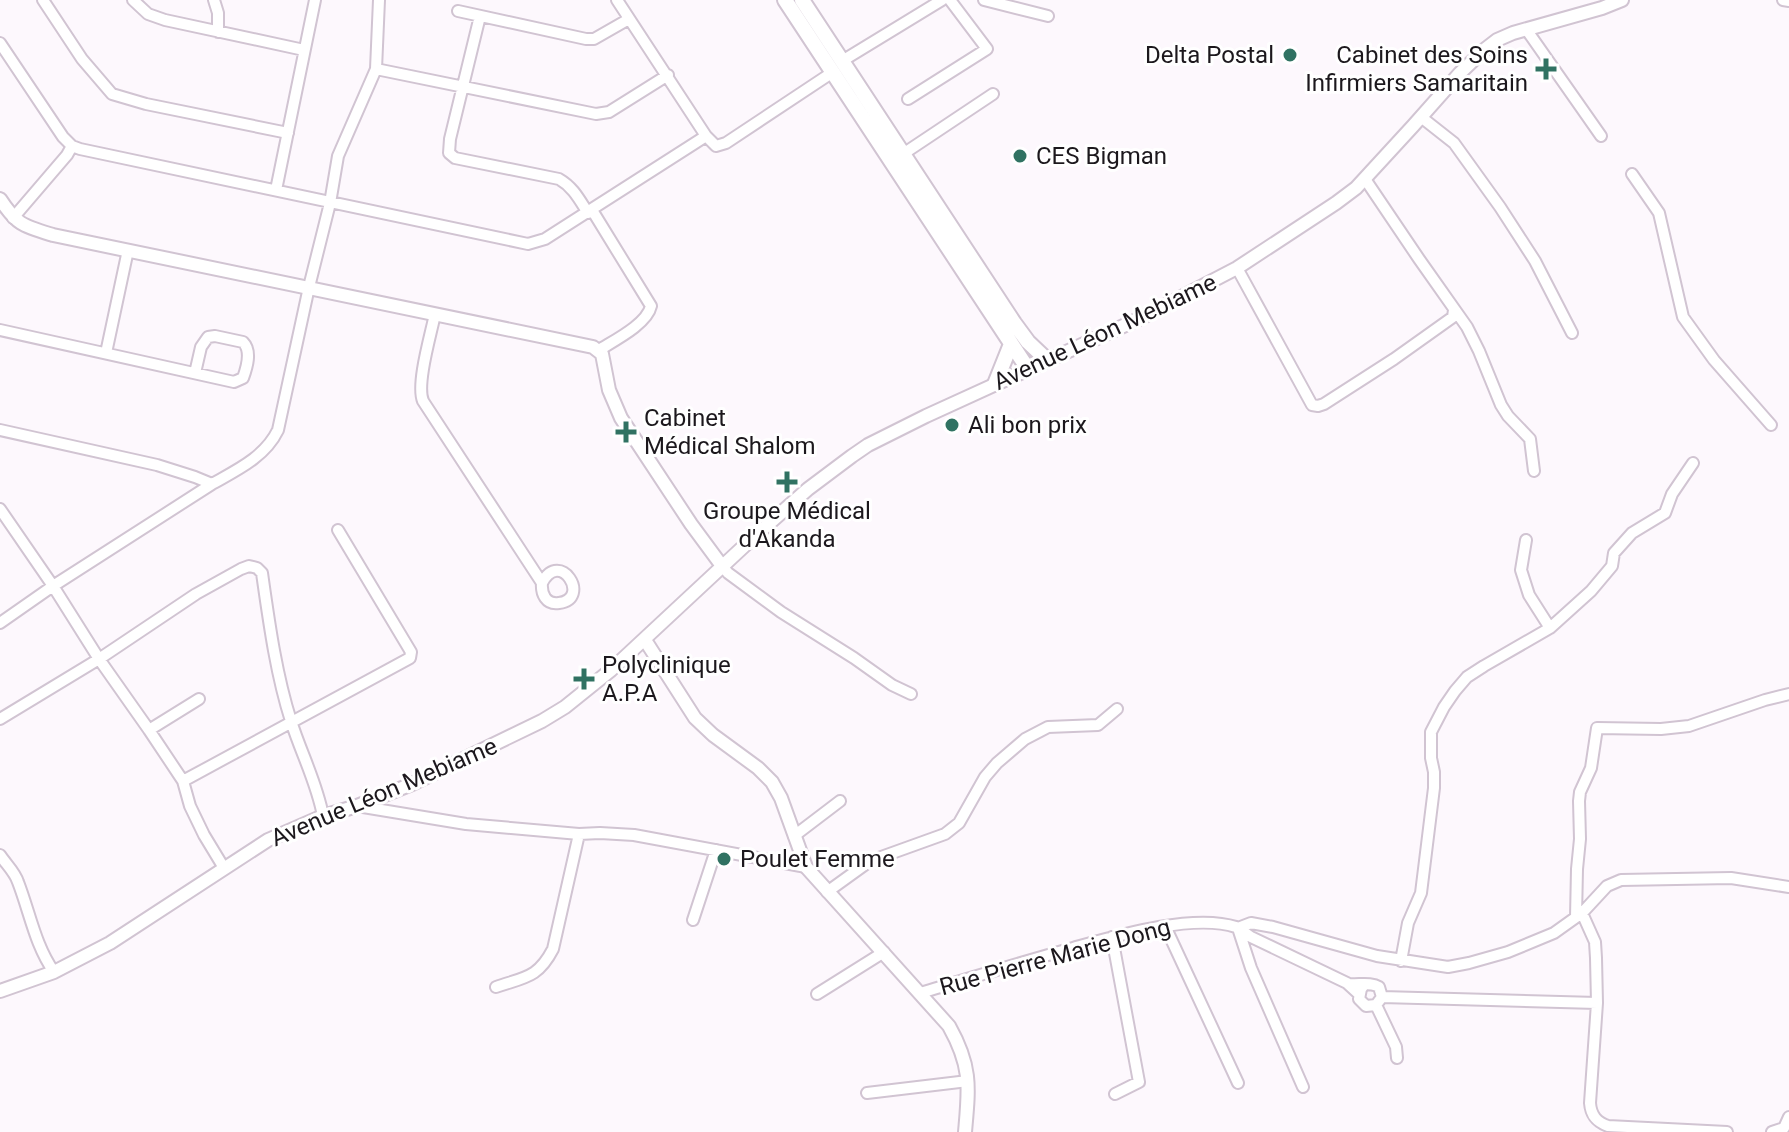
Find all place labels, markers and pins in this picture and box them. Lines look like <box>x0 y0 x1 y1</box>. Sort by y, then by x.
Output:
place label: Delta Postal <box>1145 41 1274 69</box>
place label: Cabinet des Soins Infirmiers Samaritain <box>1305 41 1528 97</box>
marker: Delta Postal <box>1281 46 1299 64</box>
marker: Cabinet des Soins Infirmiers Samaritain <box>1535 58 1557 80</box>
place label: CES Bigman <box>1036 142 1167 170</box>
marker: CES Bigman <box>1011 147 1029 165</box>
place label: Cabinet Médical Shalom <box>644 404 816 460</box>
place label: Ali bon prix <box>968 411 1087 439</box>
marker: Ali bon prix <box>943 416 961 434</box>
marker: Cabinet Médical Shalom <box>615 421 637 443</box>
marker: Groupe Médical d'Akanda <box>776 471 798 493</box>
place label: Groupe Médical d'Akanda <box>703 497 871 553</box>
place label: Polyclinique A.P.A <box>602 651 731 707</box>
marker: Polyclinique A.P.A <box>573 668 595 690</box>
place label: Poulet Femme <box>740 845 895 873</box>
marker: Poulet Femme <box>715 850 733 868</box>

